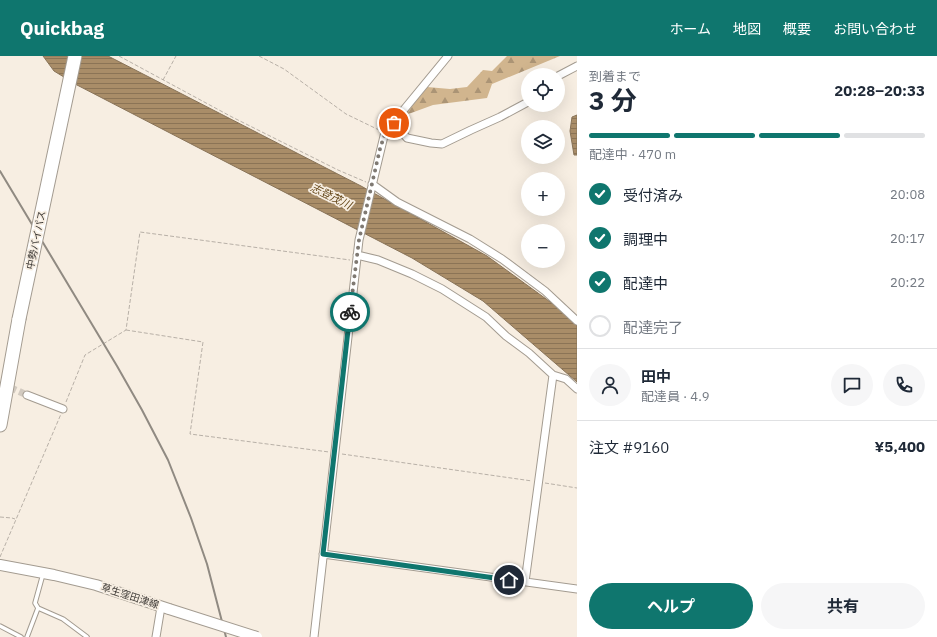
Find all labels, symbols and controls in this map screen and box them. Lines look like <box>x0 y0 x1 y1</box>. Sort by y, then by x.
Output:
text: Quickbag <box>20 16 104 40</box>
text: ホーム <box>669 20 711 38</box>
text: 地図 <box>733 20 761 38</box>
text: 概要 <box>783 20 811 38</box>
text: お問い合わせ <box>833 20 917 38</box>
map controls <box>521 68 565 268</box>
button: locate <box>521 68 565 112</box>
text: 到着まで <box>589 68 641 85</box>
text: 20:28–20:33 <box>834 81 925 100</box>
text: 3 分 <box>589 83 637 117</box>
pin <box>377 106 411 140</box>
icon: bag <box>383 112 405 134</box>
button: layers <box>521 120 565 164</box>
text: 配達中 · 470 m <box>589 146 676 163</box>
button: + <box>521 172 565 216</box>
water label: 志登茂川 <box>308 180 355 212</box>
icon: check <box>589 183 611 205</box>
text: 受付済み <box>623 186 683 205</box>
text: 20:08 <box>890 186 925 203</box>
street label: 中勢バイパス <box>23 209 49 271</box>
button: − <box>521 224 565 268</box>
icon: check <box>589 227 611 249</box>
text: 調理中 <box>623 230 668 249</box>
text: 20:17 <box>890 230 925 247</box>
icon: check <box>589 271 611 293</box>
text: 配達中 <box>623 274 668 293</box>
text: 20:22 <box>890 274 925 291</box>
courier <box>330 292 370 332</box>
icon: bike <box>339 301 361 323</box>
text: 配達完了 <box>623 318 683 337</box>
button: person <box>589 364 631 406</box>
button: chat <box>831 364 873 406</box>
button: phone <box>883 364 925 406</box>
text: 田中 <box>641 367 671 386</box>
text: 配達員 · 4.9 <box>641 388 710 405</box>
text: ¥5,400 <box>875 437 925 456</box>
text: 注文 #9160 <box>589 438 669 457</box>
pin <box>492 563 526 597</box>
icon: home <box>498 569 520 591</box>
street label: 草生窪田津線 <box>99 581 161 611</box>
button: ヘルプ <box>589 583 753 629</box>
button: 共有 <box>761 583 925 629</box>

